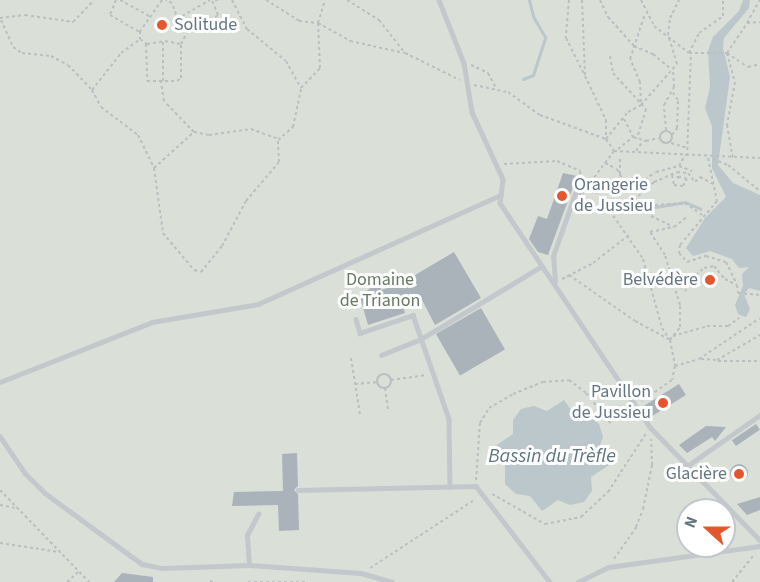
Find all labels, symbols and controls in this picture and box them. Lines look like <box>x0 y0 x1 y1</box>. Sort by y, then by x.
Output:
place label: Solitude <box>174 14 237 36</box>
marker: Solitude <box>155 18 169 32</box>
place label: Orangerie de Jussieu <box>574 175 653 218</box>
marker: Orangerie de Jussieu <box>555 189 569 203</box>
place label: Belvédère <box>623 269 698 291</box>
park label: Domaine de Trianon <box>340 270 420 312</box>
marker: Belvédère <box>703 273 717 287</box>
place label: Pavillon de Jussieu <box>572 382 651 424</box>
marker: Pavillon de Jussieu <box>656 396 670 410</box>
water label: Bassin du Trèfle <box>488 444 616 468</box>
place label: Glacière <box>666 463 727 485</box>
marker: Glacière <box>732 467 746 481</box>
north arrow <box>676 498 736 558</box>
text: N <box>679 513 703 531</box>

